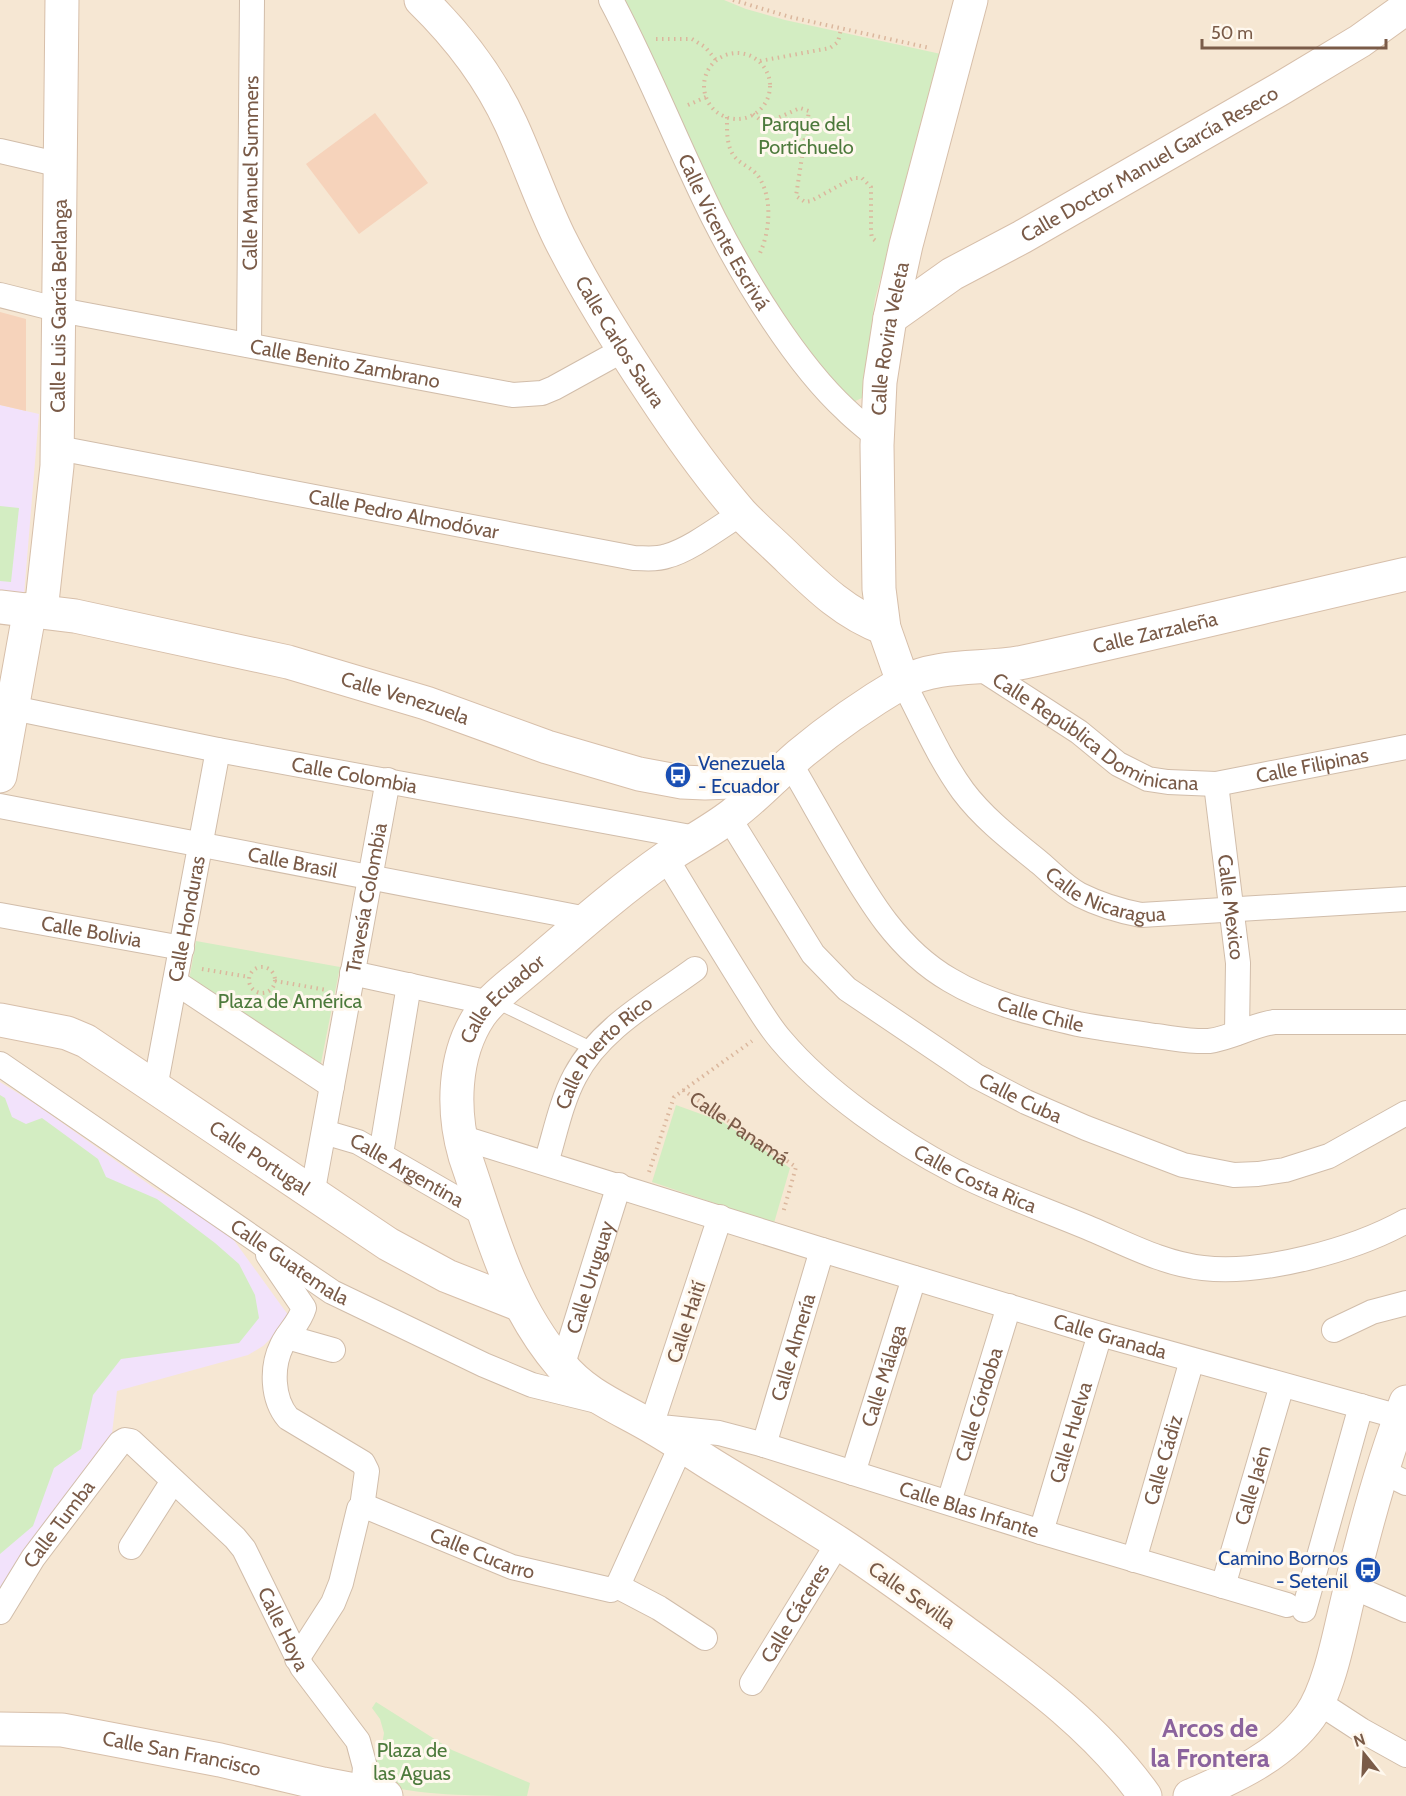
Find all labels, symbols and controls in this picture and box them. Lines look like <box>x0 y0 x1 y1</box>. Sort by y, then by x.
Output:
scale bar <box>1202 12 1386 50</box>
text: 50 m <box>1211 22 1253 44</box>
street label: Calle Manuel Summers <box>238 75 263 271</box>
street label: Calle Doctor Manuel García Reseco <box>1016 81 1282 247</box>
park label: Parque del Portichuelo <box>758 112 854 159</box>
street label: Calle Vicente Escrivá <box>673 150 775 315</box>
street label: Calle Luis García Berlanga <box>46 199 72 413</box>
street label: Calle Rovira Veleta <box>866 259 914 416</box>
street label: Calle Carlos Saura <box>570 272 670 412</box>
street label: Calle Benito Zambrano <box>248 334 442 393</box>
street label: Calle Pedro Almodóvar <box>307 484 502 544</box>
street label: Calle Zarzaleña <box>1090 606 1220 658</box>
street label: Calle Venezuela <box>338 666 473 730</box>
street label: Calle República Dominicana <box>988 667 1199 795</box>
street label: Calle Filipinas <box>1254 743 1370 788</box>
place label: Venezuela - Ecuador <box>698 751 786 798</box>
street label: Calle Colombia <box>290 752 420 799</box>
bus stop icon: Venezuela - Ecuador <box>663 760 693 790</box>
street label: Travesía Colombia <box>341 821 392 975</box>
street label: Calle Brasil <box>246 842 340 883</box>
street label: Calle Mexico <box>1213 853 1249 961</box>
street label: Calle Honduras <box>163 854 210 984</box>
street label: Calle Nicaragua <box>1040 862 1167 928</box>
street label: Calle Bolivia <box>39 911 144 953</box>
street label: Calle Ecuador <box>455 949 550 1047</box>
park label: Plaza de América <box>218 989 363 1013</box>
street label: Calle Puerto Rico <box>550 991 657 1112</box>
street label: Calle Chile <box>994 991 1086 1037</box>
street label: Calle Cuba <box>975 1068 1066 1128</box>
street label: Calle Panamá <box>685 1086 794 1171</box>
street label: Calle Portugal <box>205 1115 315 1200</box>
street label: Calle Argentina <box>348 1128 469 1213</box>
street label: Calle Costa Rica <box>910 1139 1040 1218</box>
street label: Calle Guatemala <box>226 1214 353 1310</box>
street label: Calle Uruguay <box>561 1218 619 1337</box>
street label: Calle Haití <box>661 1278 711 1366</box>
street label: Calle Almería <box>766 1290 821 1404</box>
street label: Calle Granada <box>1051 1309 1170 1364</box>
street label: Calle Málaga <box>856 1321 911 1430</box>
street label: Calle Córdoba <box>950 1344 1008 1464</box>
street label: Calle Huelva <box>1044 1378 1097 1486</box>
street label: Calle Cádiz <box>1139 1412 1187 1508</box>
street label: Calle Jaén <box>1230 1443 1276 1528</box>
street label: Calle Tumba <box>18 1475 100 1572</box>
street label: Calle Blas Infante <box>896 1476 1042 1543</box>
street label: Calle Cucarro <box>426 1522 537 1584</box>
place label: Camino Bornos - Setenil <box>1218 1546 1348 1593</box>
bus stop icon: Camino Bornos - Setenil <box>1353 1555 1383 1585</box>
street label: Calle Sevilla <box>864 1556 961 1634</box>
street label: Calle Cáceres <box>755 1559 834 1667</box>
street label: Calle Hoya <box>253 1583 314 1675</box>
district label: Arcos de la Frontera <box>1150 1712 1270 1774</box>
north arrow <box>1334 1724 1394 1784</box>
street label: Calle San Francisco <box>100 1726 263 1781</box>
text: N <box>1351 1729 1368 1751</box>
park label: Plaza de las Aguas <box>373 1738 451 1785</box>

